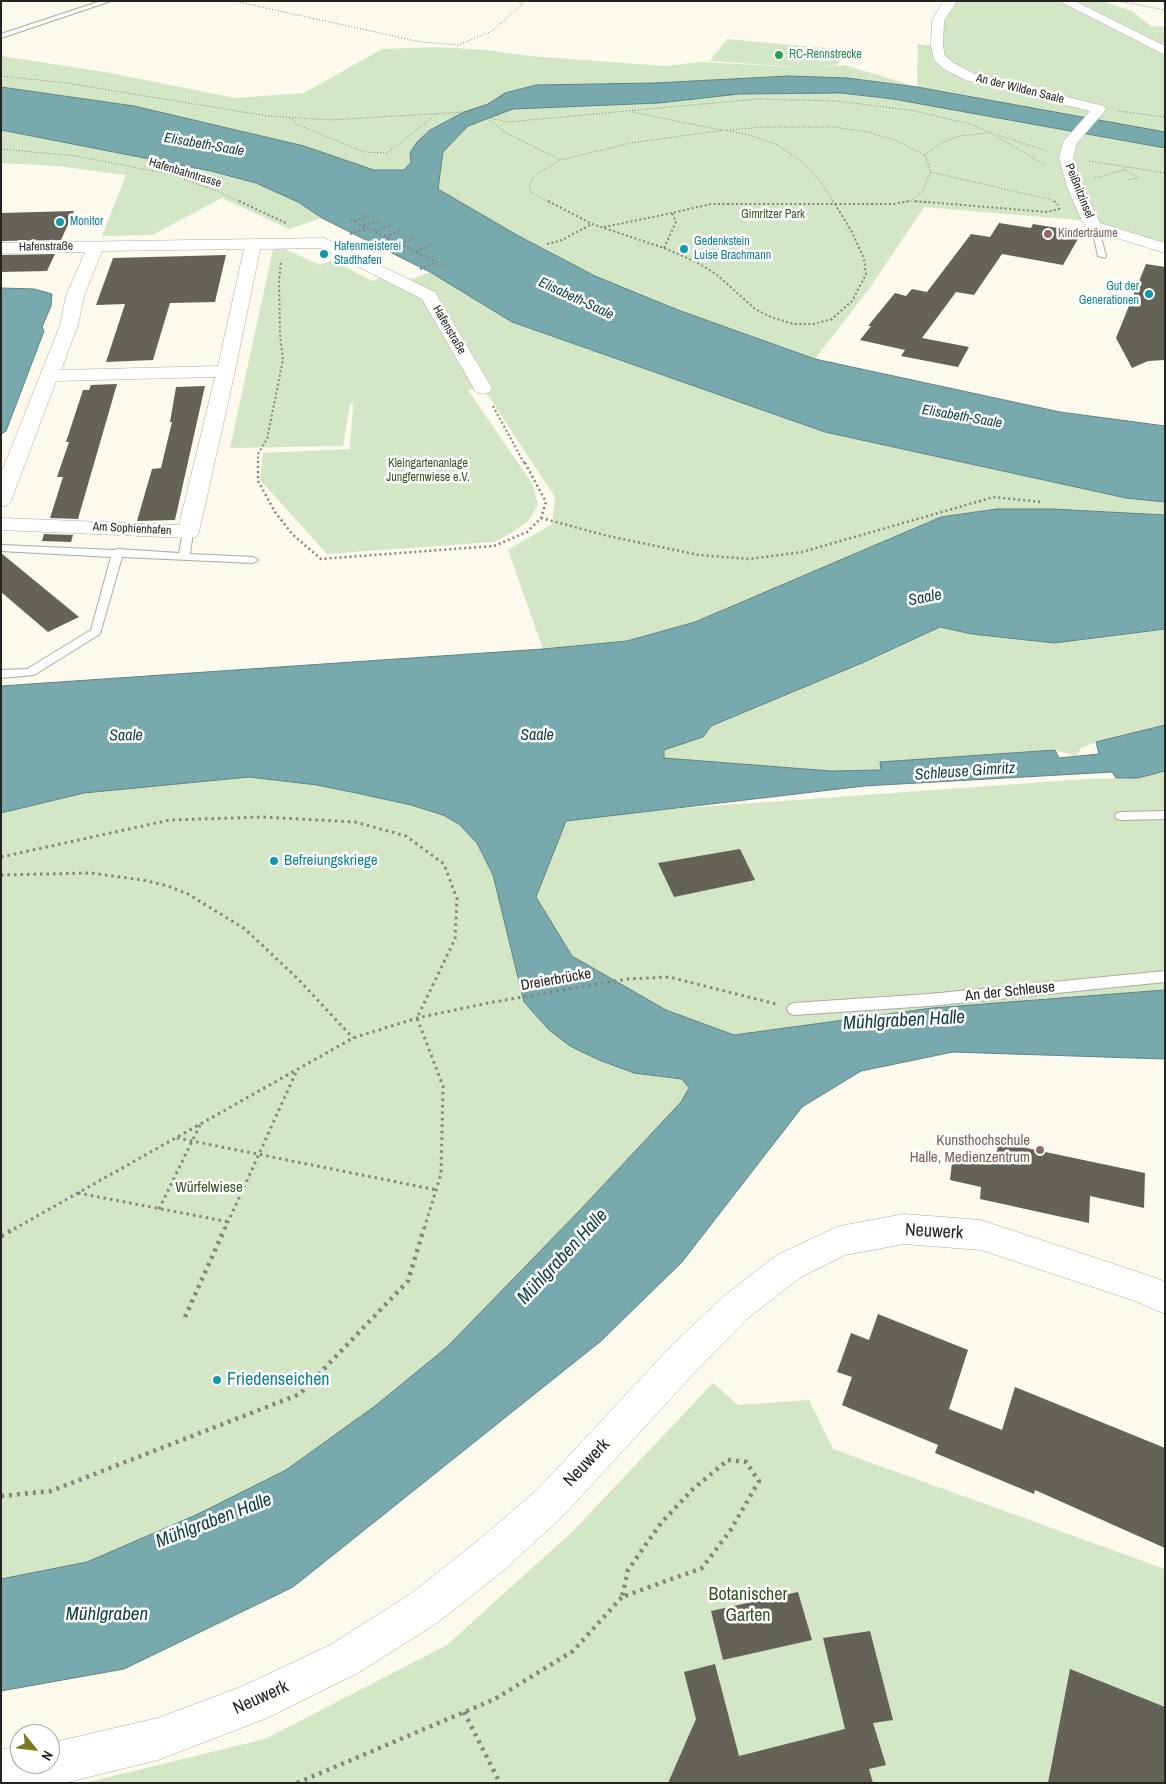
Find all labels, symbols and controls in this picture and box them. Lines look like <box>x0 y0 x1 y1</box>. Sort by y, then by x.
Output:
place label: RC-Rennstrecke <box>789 48 862 62</box>
marker: RC-Rennstrecke <box>773 49 785 61</box>
street label: An der Wilden Saale <box>974 71 1066 107</box>
water label: Elisabeth-Saale <box>163 130 245 160</box>
street label: Hafenbahntrasse <box>147 155 223 191</box>
street label: Peißnitzinsel <box>1062 162 1096 220</box>
park label: Gimritzer Park <box>741 208 805 222</box>
place label: Monitor <box>70 215 103 229</box>
marker: Monitor <box>54 216 66 228</box>
place label: Kinderträume <box>1058 227 1118 241</box>
marker: Kinderträume <box>1042 228 1054 240</box>
place label: Gedenkstein Luise Brachmann <box>694 235 771 263</box>
street label: Hafenstraße <box>19 239 73 255</box>
place label: Hafenmeisterei Stadthafen <box>334 240 401 268</box>
marker: Gedenkstein Luise Brachmann <box>678 243 690 255</box>
marker: Hafenmeisterei Stadthafen <box>318 248 330 260</box>
water label: Elisabeth-Saale <box>536 274 616 324</box>
place label: Gut der Generationen <box>1079 280 1139 308</box>
marker: Gut der Generationen <box>1143 288 1155 300</box>
street label: Hafenstraße <box>429 303 469 357</box>
water label: Elisabeth-Saale <box>921 402 1003 432</box>
park label: Kleingartenanlage Jungfernwiese e.V. <box>386 457 470 485</box>
street label: Am Sophienhafen <box>92 520 172 538</box>
water label: Saale <box>907 585 943 611</box>
water label: Saale <box>109 726 143 746</box>
water label: Saale <box>520 726 554 746</box>
water label: Schleuse Gimritz <box>914 759 1016 785</box>
place label: Befreiungskriege <box>284 852 378 870</box>
marker: Befreiungskriege <box>268 855 280 867</box>
street label: Dreierbrücke <box>519 965 593 995</box>
street label: An der Schleuse <box>964 978 1056 1006</box>
water label: Mühlgraben Halle <box>842 1006 966 1036</box>
place label: Kunsthochschule Halle, Medienzentrum <box>910 1132 1030 1167</box>
marker: Kunsthochschule Halle, Medienzentrum <box>1034 1144 1046 1156</box>
park label: Würfelwiese <box>175 1179 243 1197</box>
water label: Mühlgraben Halle <box>513 1205 613 1309</box>
street label: Neuwerk <box>904 1220 964 1244</box>
place label: Friedenseichen <box>227 1369 330 1391</box>
marker: Friedenseichen <box>211 1374 223 1386</box>
street label: Neuwerk <box>559 1434 615 1492</box>
water label: Mühlgraben Halle <box>153 1488 275 1554</box>
park label: Botanischer Garten <box>709 1584 787 1626</box>
water label: Mühlgraben <box>66 1604 148 1626</box>
street label: Neuwerk <box>230 1676 292 1720</box>
north arrow <box>10 1724 60 1774</box>
text: N <box>37 1748 57 1764</box>

